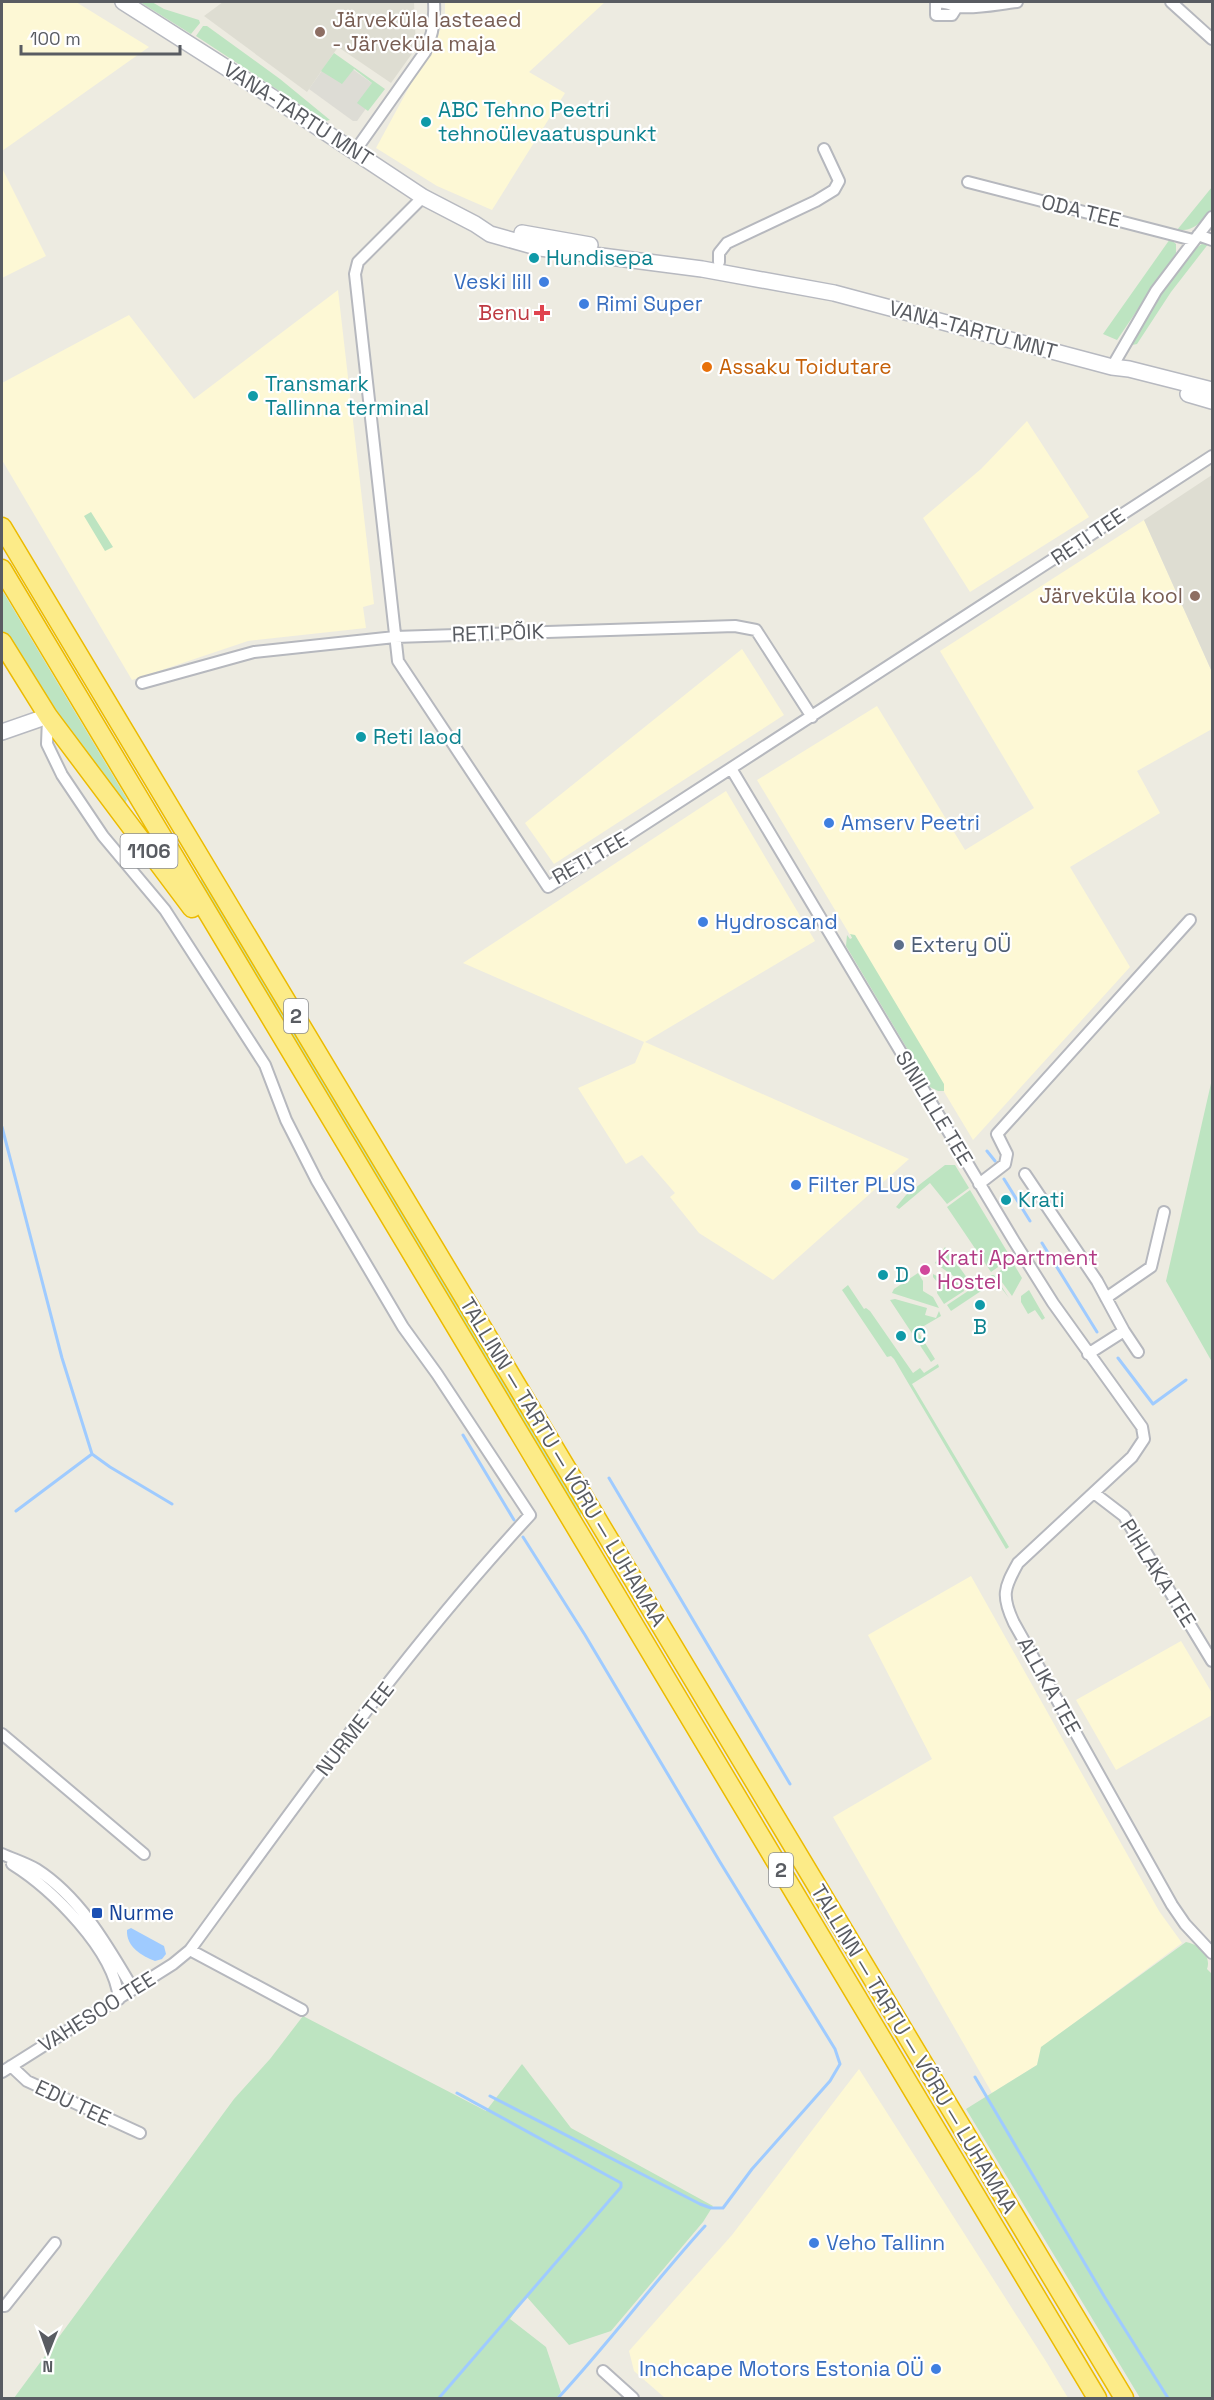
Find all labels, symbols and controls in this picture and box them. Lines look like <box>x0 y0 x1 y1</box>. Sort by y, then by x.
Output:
place label: Järveküla lasteaed - Järveküla maja <box>332 6 521 57</box>
scale bar <box>21 18 180 56</box>
marker: Järveküla lasteaed - Järveküla maja <box>313 25 327 39</box>
text: 100 m <box>30 27 81 50</box>
street label: VANA-TARTU MNT <box>218 55 378 172</box>
place label: ABC Tehno Peetri tehnoülevaatuspunkt <box>438 96 657 147</box>
marker: ABC Tehno Peetri tehnoülevaatuspunkt <box>419 115 433 129</box>
street label: ODA TEE <box>1039 188 1124 233</box>
place label: Hundisepa <box>546 244 653 271</box>
marker: Hundisepa <box>527 251 541 265</box>
place label: Veski lill <box>454 268 532 295</box>
marker: Veski lill <box>537 275 551 289</box>
place label: Rimi Super <box>596 290 703 317</box>
street label: VANA-TARTU MNT <box>886 294 1060 365</box>
marker: Rimi Super <box>577 297 591 311</box>
place label: Benu <box>478 299 530 326</box>
marker: Benu <box>535 306 549 320</box>
place label: Assaku Toidutare <box>719 353 892 380</box>
marker: Assaku Toidutare <box>700 360 714 374</box>
place label: Transmark Tallinna terminal <box>265 370 429 421</box>
marker: Transmark Tallinna terminal <box>246 389 260 403</box>
street label: RETI TEE <box>1046 502 1130 571</box>
place label: Järveküla kool <box>1039 582 1183 609</box>
marker: Järveküla kool <box>1188 589 1202 603</box>
street label: RETI PÕIK <box>451 617 545 648</box>
place label: Reti laod <box>373 723 462 750</box>
marker: Reti laod <box>354 730 368 744</box>
place label: Amserv Peetri <box>841 809 980 836</box>
marker: Amserv Peetri <box>822 816 836 830</box>
street label: RETI TEE <box>547 825 633 890</box>
road number: 1106 <box>120 834 178 868</box>
place label: Hydroscand <box>715 908 838 935</box>
marker: Hydroscand <box>696 915 710 929</box>
place label: Extery OÜ <box>911 931 1011 958</box>
marker: Extery OÜ <box>892 938 906 952</box>
road number: 2 <box>284 999 308 1033</box>
street label: SINILILLE TEE <box>890 1045 979 1170</box>
place label: Filter PLUS <box>808 1171 915 1198</box>
marker: Filter PLUS <box>789 1178 803 1192</box>
place label: Krati <box>1018 1186 1065 1213</box>
marker: Krati <box>999 1193 1013 1207</box>
place label: Krati Apartment Hostel <box>937 1244 1098 1295</box>
place label: D <box>895 1261 909 1288</box>
marker: Krati Apartment Hostel <box>918 1263 932 1277</box>
marker: D <box>876 1268 890 1282</box>
street label: TALLINN — TARTU — VÕRU — LUHAMAA <box>454 1292 673 1631</box>
marker: B <box>973 1298 987 1312</box>
place label: B <box>973 1313 987 1340</box>
place label: C <box>913 1322 926 1349</box>
marker: C <box>894 1329 908 1343</box>
street label: PIHLAKA TEE <box>1114 1513 1202 1632</box>
street label: ALLIKA TEE <box>1011 1632 1087 1739</box>
street label: NURME TEE <box>309 1676 400 1781</box>
road number: 2 <box>769 1853 793 1887</box>
street label: TALLINN — TARTU — VÕRU — LUHAMAA <box>805 1879 1024 2218</box>
place label: Nurme <box>109 1899 174 1926</box>
marker: Nurme <box>90 1906 104 1920</box>
street label: VAHESOO TEE <box>33 1965 160 2058</box>
street label: EDU TEE <box>31 2073 115 2132</box>
place label: Veho Tallinn <box>826 2229 945 2256</box>
marker: Veho Tallinn <box>807 2236 821 2250</box>
north arrow <box>18 2322 78 2382</box>
place label: Inchcape Motors Estonia OÜ <box>639 2355 924 2382</box>
text: N <box>42 2356 53 2377</box>
marker: Inchcape Motors Estonia OÜ <box>929 2362 943 2376</box>

